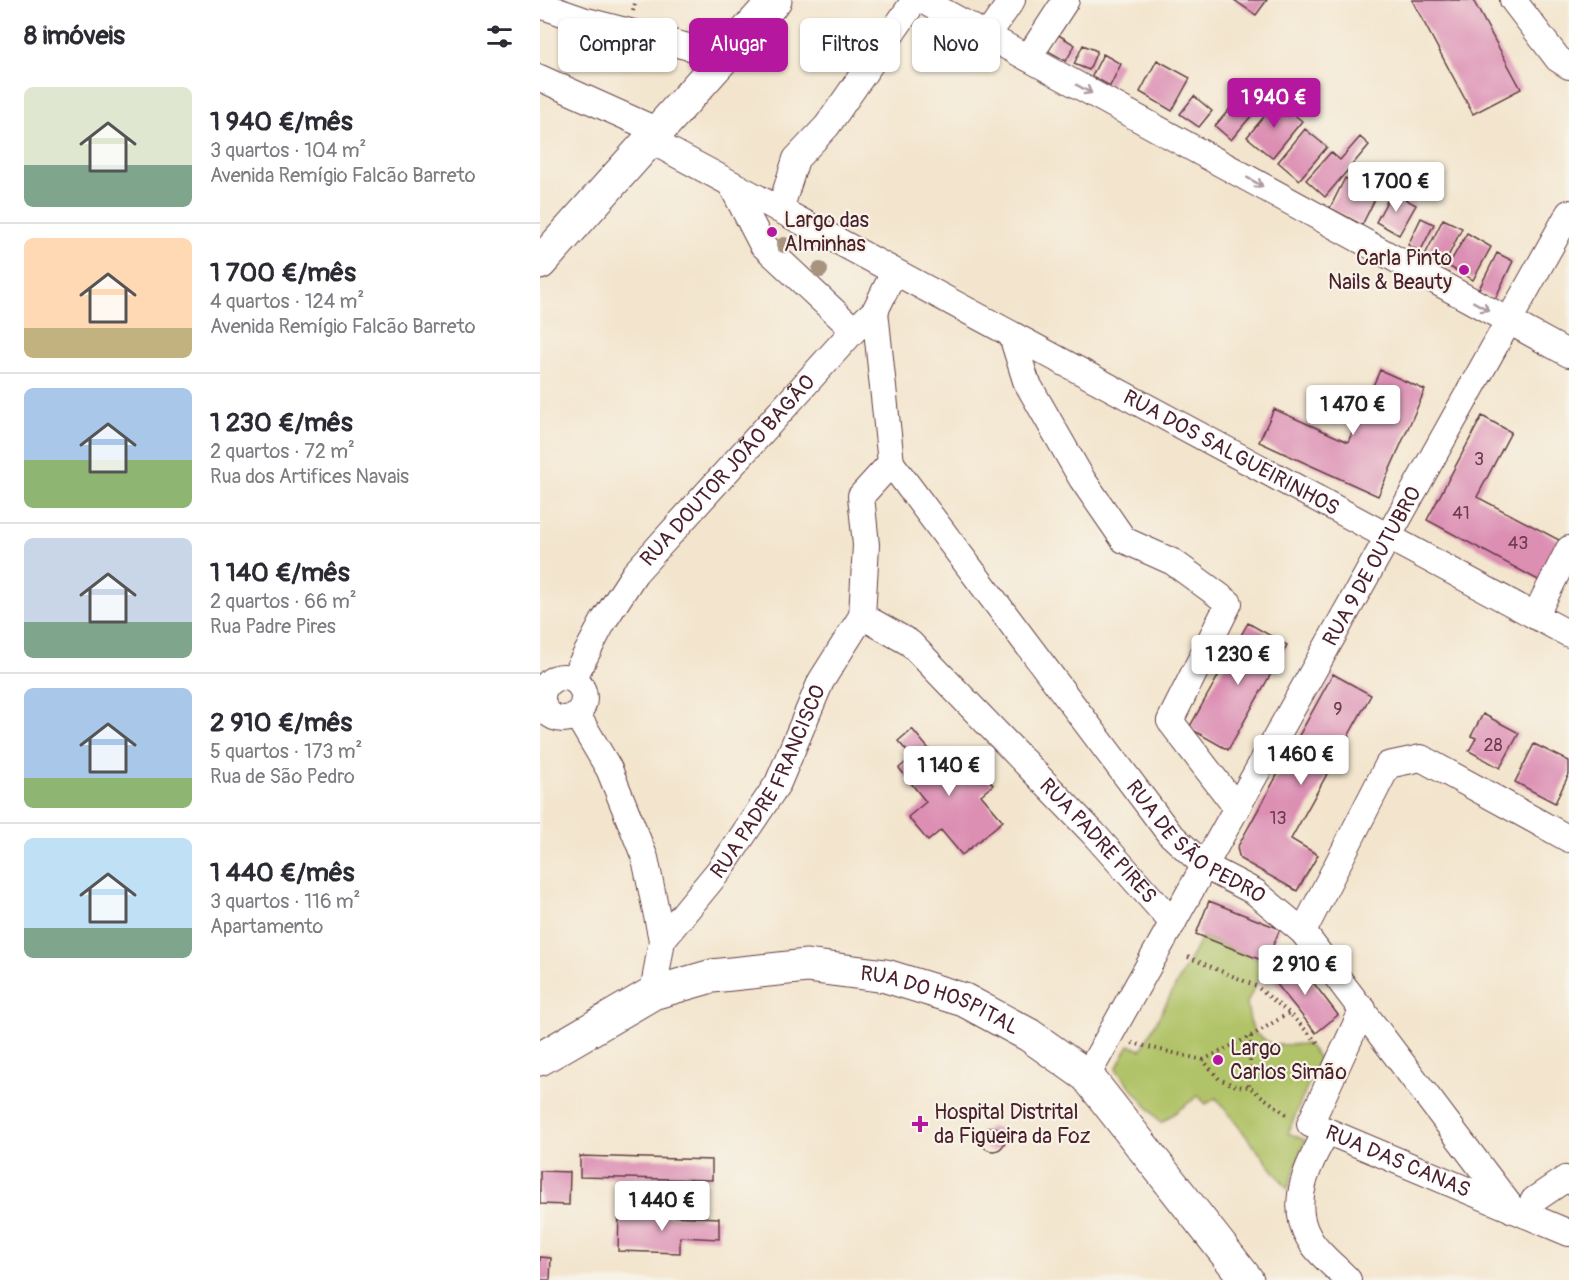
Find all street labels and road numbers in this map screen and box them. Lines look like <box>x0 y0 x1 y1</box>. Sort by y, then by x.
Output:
street label: RUA DOUTOR JOÃO BAGÃO <box>634 369 821 572</box>
street label: RUA DOS SALGUEIRINHOS <box>1118 384 1344 522</box>
street label: RUA 9 DE OUTUBRO <box>1317 482 1428 651</box>
street label: RUA PADRE FRANCISCO <box>705 681 832 884</box>
street label: RUA PADRE PIRES <box>1033 773 1162 909</box>
street label: RUA DE SÃO PEDRO <box>1120 775 1271 909</box>
street label: RUA DO HOSPITAL <box>859 960 1024 1041</box>
street label: RUA DAS CANAS <box>1321 1119 1474 1204</box>

